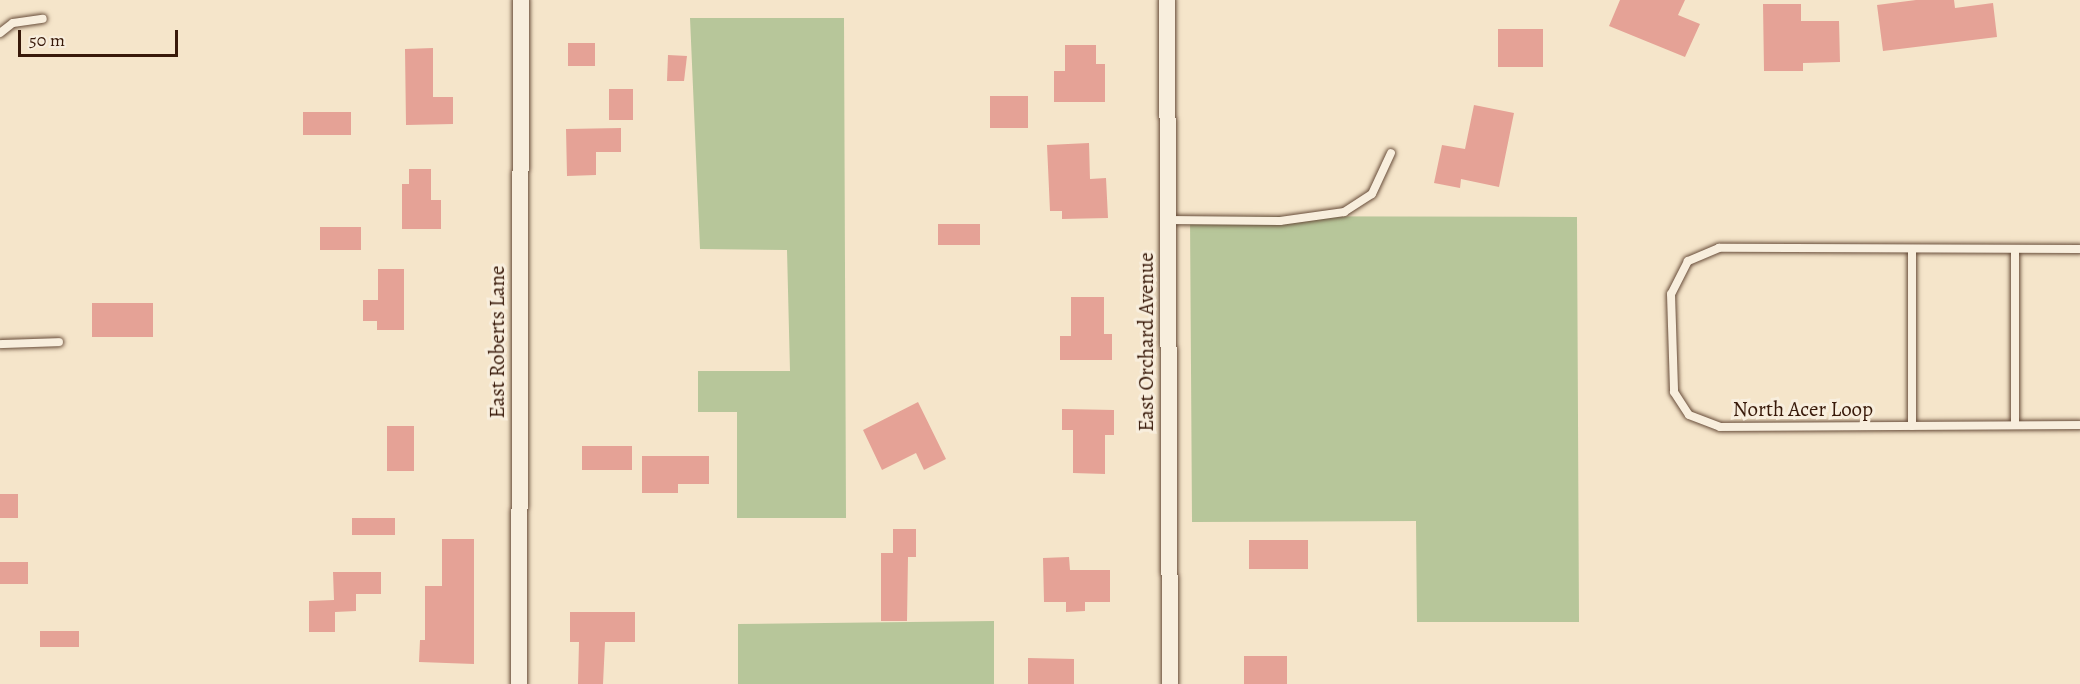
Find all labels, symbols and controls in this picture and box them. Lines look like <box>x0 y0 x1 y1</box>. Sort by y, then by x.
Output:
scale bar <box>21 18 182 56</box>
text: 50 m <box>29 28 65 52</box>
street label: East Orchard Avenue <box>1133 252 1159 432</box>
street label: East Roberts Lane <box>484 266 510 418</box>
street label: North Acer Loop <box>1733 396 1873 422</box>

